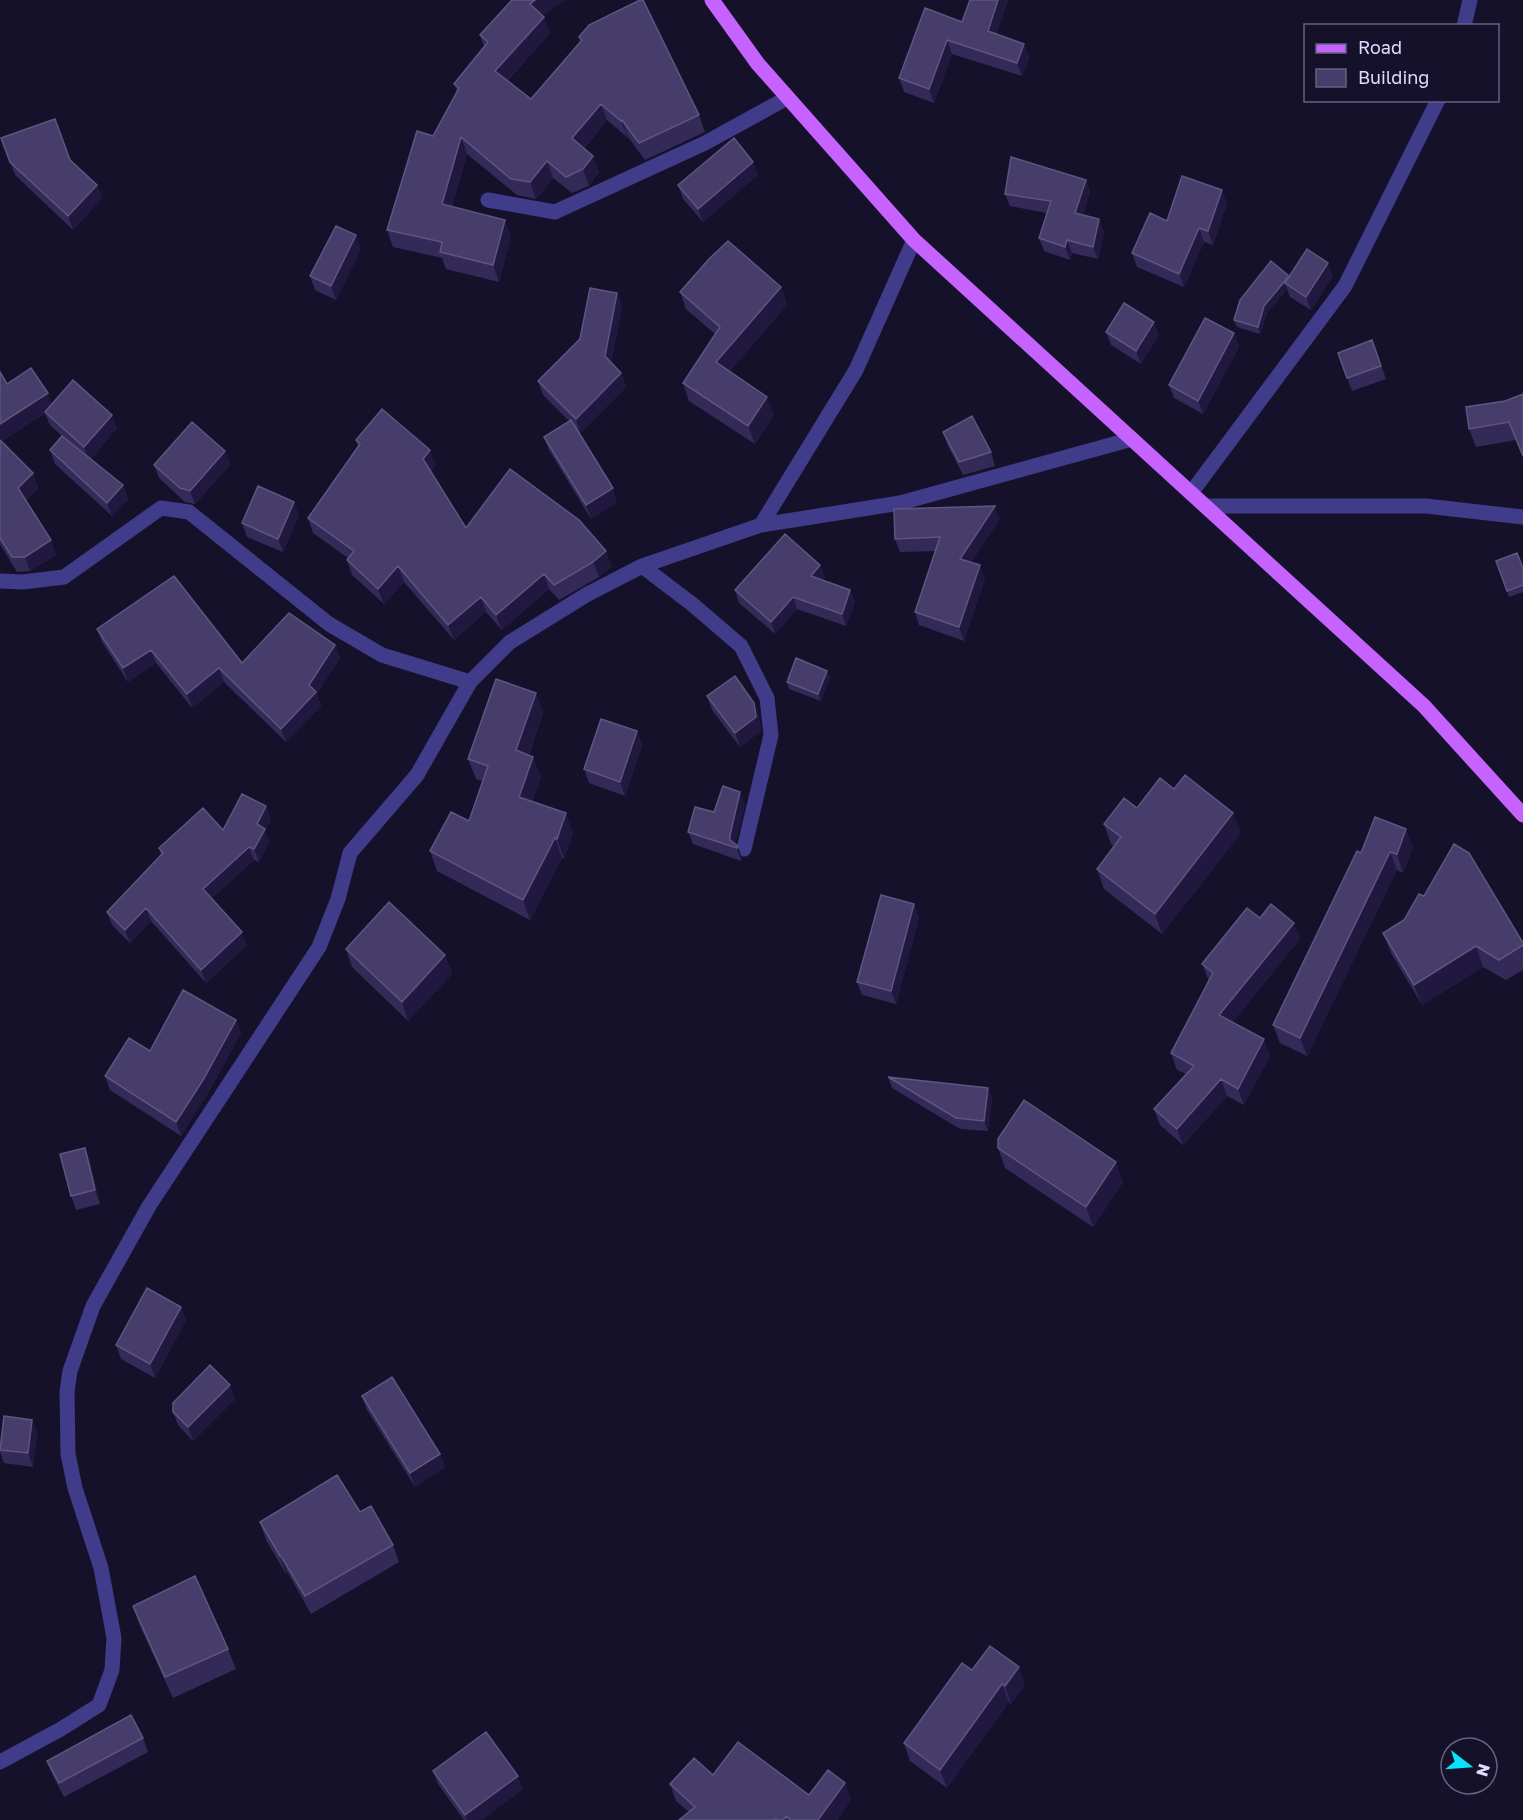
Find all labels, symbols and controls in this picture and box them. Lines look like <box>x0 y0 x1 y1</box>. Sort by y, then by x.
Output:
legend <box>1304 24 1499 102</box>
text: Road <box>1358 36 1402 58</box>
text: Building <box>1358 66 1429 88</box>
north arrow <box>1439 1736 1499 1796</box>
text: N <box>1472 1762 1495 1779</box>

